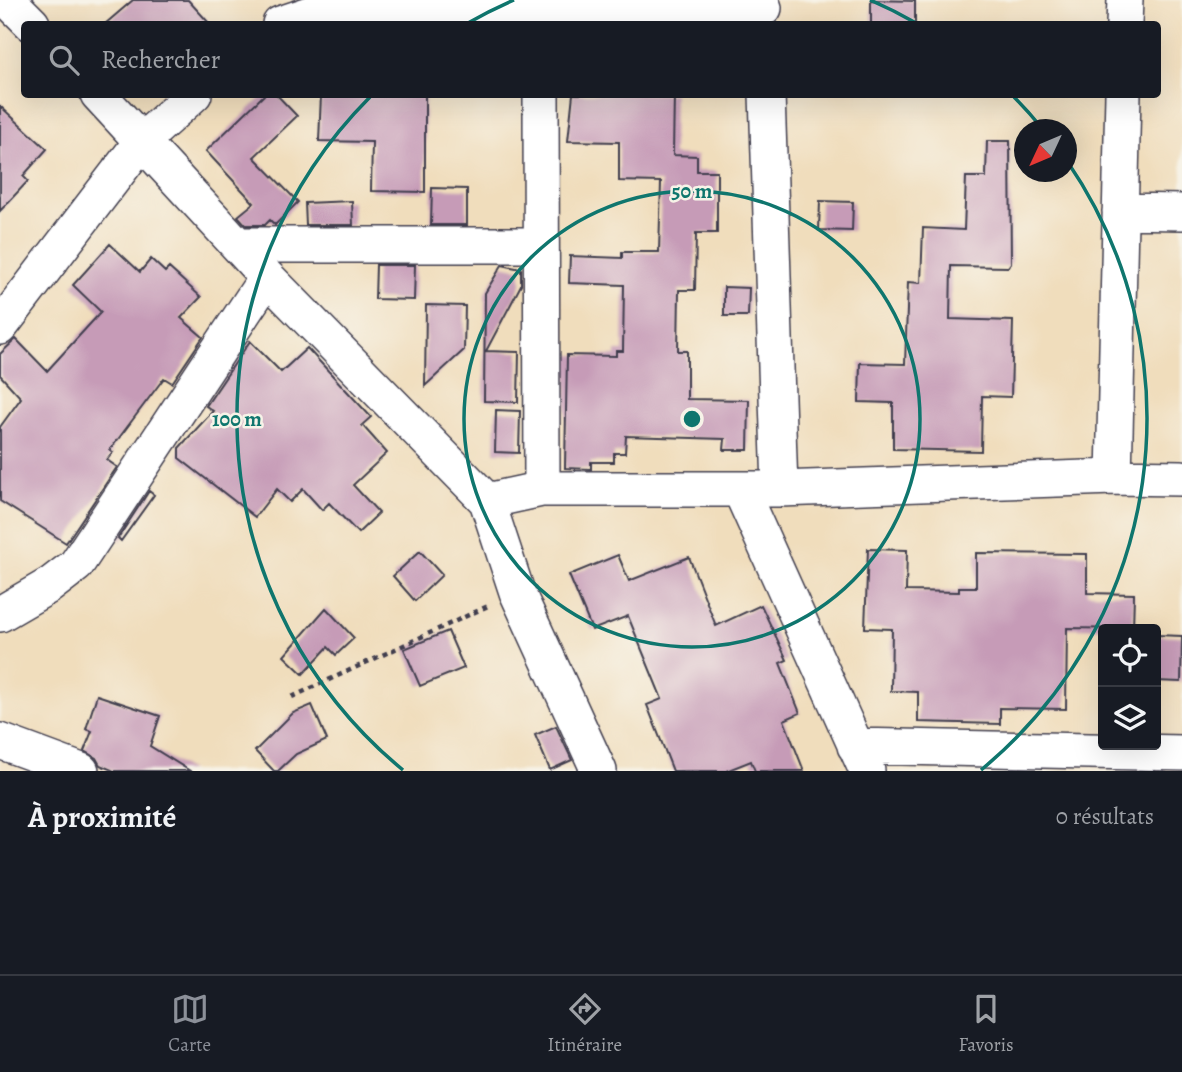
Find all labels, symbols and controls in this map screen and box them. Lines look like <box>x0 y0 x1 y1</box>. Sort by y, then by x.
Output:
search box <box>21 21 1161 98</box>
icon: search <box>45 41 83 79</box>
text: Rechercher <box>101 42 221 77</box>
north arrow <box>1014 119 1077 182</box>
text: 50 m <box>672 177 713 205</box>
text: 100 m <box>212 405 262 433</box>
centre of rings <box>680 407 704 431</box>
map controls <box>1098 624 1161 750</box>
button: locate <box>1098 624 1161 687</box>
button: layers <box>1098 687 1161 750</box>
text: À proximité <box>28 797 176 837</box>
text: 0 résultats <box>1056 801 1154 832</box>
tab: Carte <box>168 990 211 1058</box>
tab: Itinéraire <box>548 990 622 1058</box>
tab: Favoris <box>958 990 1014 1058</box>

